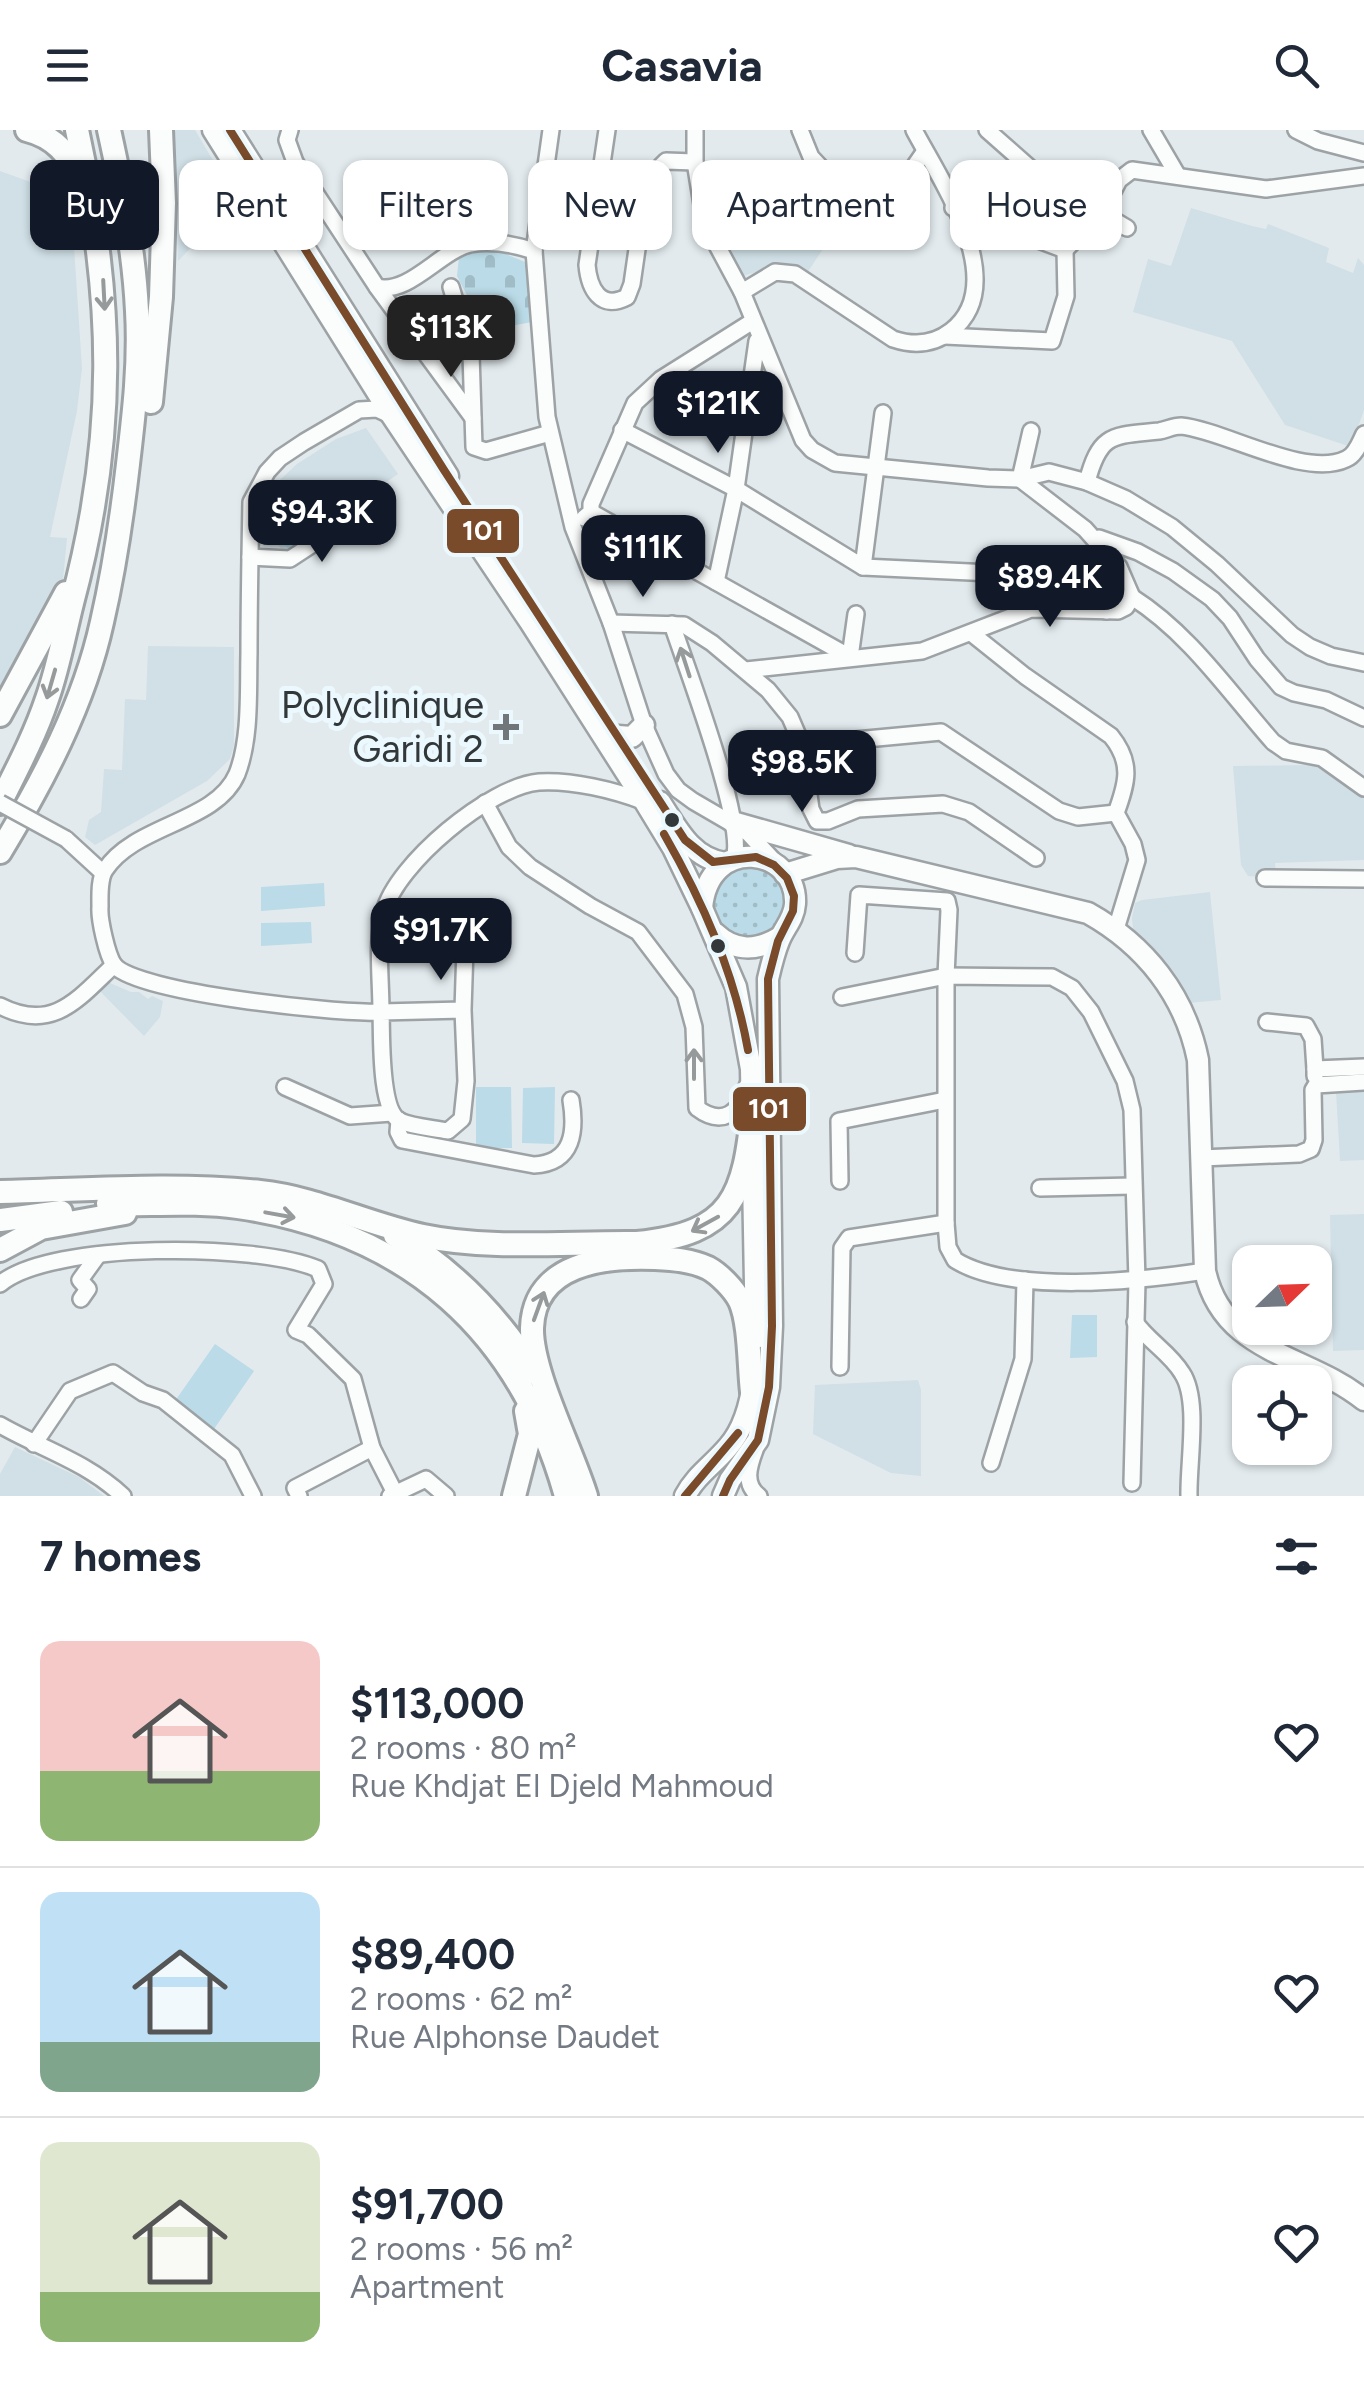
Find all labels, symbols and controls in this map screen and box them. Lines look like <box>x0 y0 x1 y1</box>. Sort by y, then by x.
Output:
icon: menu <box>40 38 95 93</box>
text: Casavia <box>601 38 763 92</box>
icon: search <box>1269 38 1324 93</box>
chip: Buy <box>30 160 159 250</box>
chip: Rent <box>179 160 323 250</box>
chip: Filters <box>343 160 508 250</box>
chip: New <box>528 160 672 250</box>
chip: Apartment <box>692 160 930 250</box>
chip: House <box>950 160 1122 250</box>
one-way arrow <box>95 279 114 311</box>
pin: $113K <box>381 295 521 380</box>
text: $113K <box>409 308 493 346</box>
pin: $121K <box>648 371 788 456</box>
text: $121K <box>676 384 760 422</box>
pin: $94.3K <box>241 480 403 565</box>
text: $94.3K <box>270 493 374 531</box>
line badge: 101 <box>445 507 521 555</box>
text: 101 <box>462 513 504 547</box>
pin: $111K <box>573 515 713 600</box>
text: $111K <box>603 528 683 566</box>
pin: $89.4K <box>969 545 1131 630</box>
text: $89.4K <box>997 558 1103 596</box>
one-way arrow <box>674 647 692 678</box>
one-way arrow <box>41 668 59 699</box>
place label: Polyclinique Garidi 2 <box>281 682 484 772</box>
marker: Polyclinique Garidi 2 <box>493 714 519 740</box>
pin: $98.5K <box>721 730 883 815</box>
text: $98.5K <box>750 743 854 781</box>
unlabelled marker <box>662 810 682 830</box>
pin: $91.7K <box>360 898 522 983</box>
text: $91.7K <box>393 911 489 949</box>
unlabelled marker <box>708 936 728 956</box>
one-way arrow <box>684 1049 704 1082</box>
line badge: 101 <box>731 1085 808 1133</box>
text: 101 <box>748 1091 790 1125</box>
one-way arrow <box>263 1206 296 1225</box>
one-way arrow <box>691 1214 720 1234</box>
north arrow <box>1232 1245 1332 1345</box>
map controls <box>1232 1245 1332 1465</box>
one-way arrow <box>531 1291 549 1322</box>
button: locate <box>1232 1365 1332 1465</box>
icon: filters <box>1269 1529 1324 1584</box>
text: 7 homes <box>40 1531 201 1582</box>
text: $113,000 <box>350 1678 525 1729</box>
icon: home <box>120 1681 240 1801</box>
icon: heart <box>1269 1714 1324 1769</box>
text: 2 rooms · 80 m² <box>350 1729 577 1767</box>
text: Rue Khdjat El Djeld Mahmoud <box>350 1767 774 1805</box>
text: $89,400 <box>350 1929 515 1980</box>
icon: home <box>120 1932 240 2052</box>
icon: heart <box>1269 1965 1324 2020</box>
text: 2 rooms · 62 m² <box>350 1980 573 2018</box>
text: Rue Alphonse Daudet <box>350 2018 660 2056</box>
text: $91,700 <box>350 2179 504 2230</box>
icon: home <box>120 2182 240 2302</box>
icon: heart <box>1269 2215 1324 2270</box>
text: 2 rooms · 56 m² <box>350 2230 573 2268</box>
text: Apartment <box>350 2268 504 2306</box>

